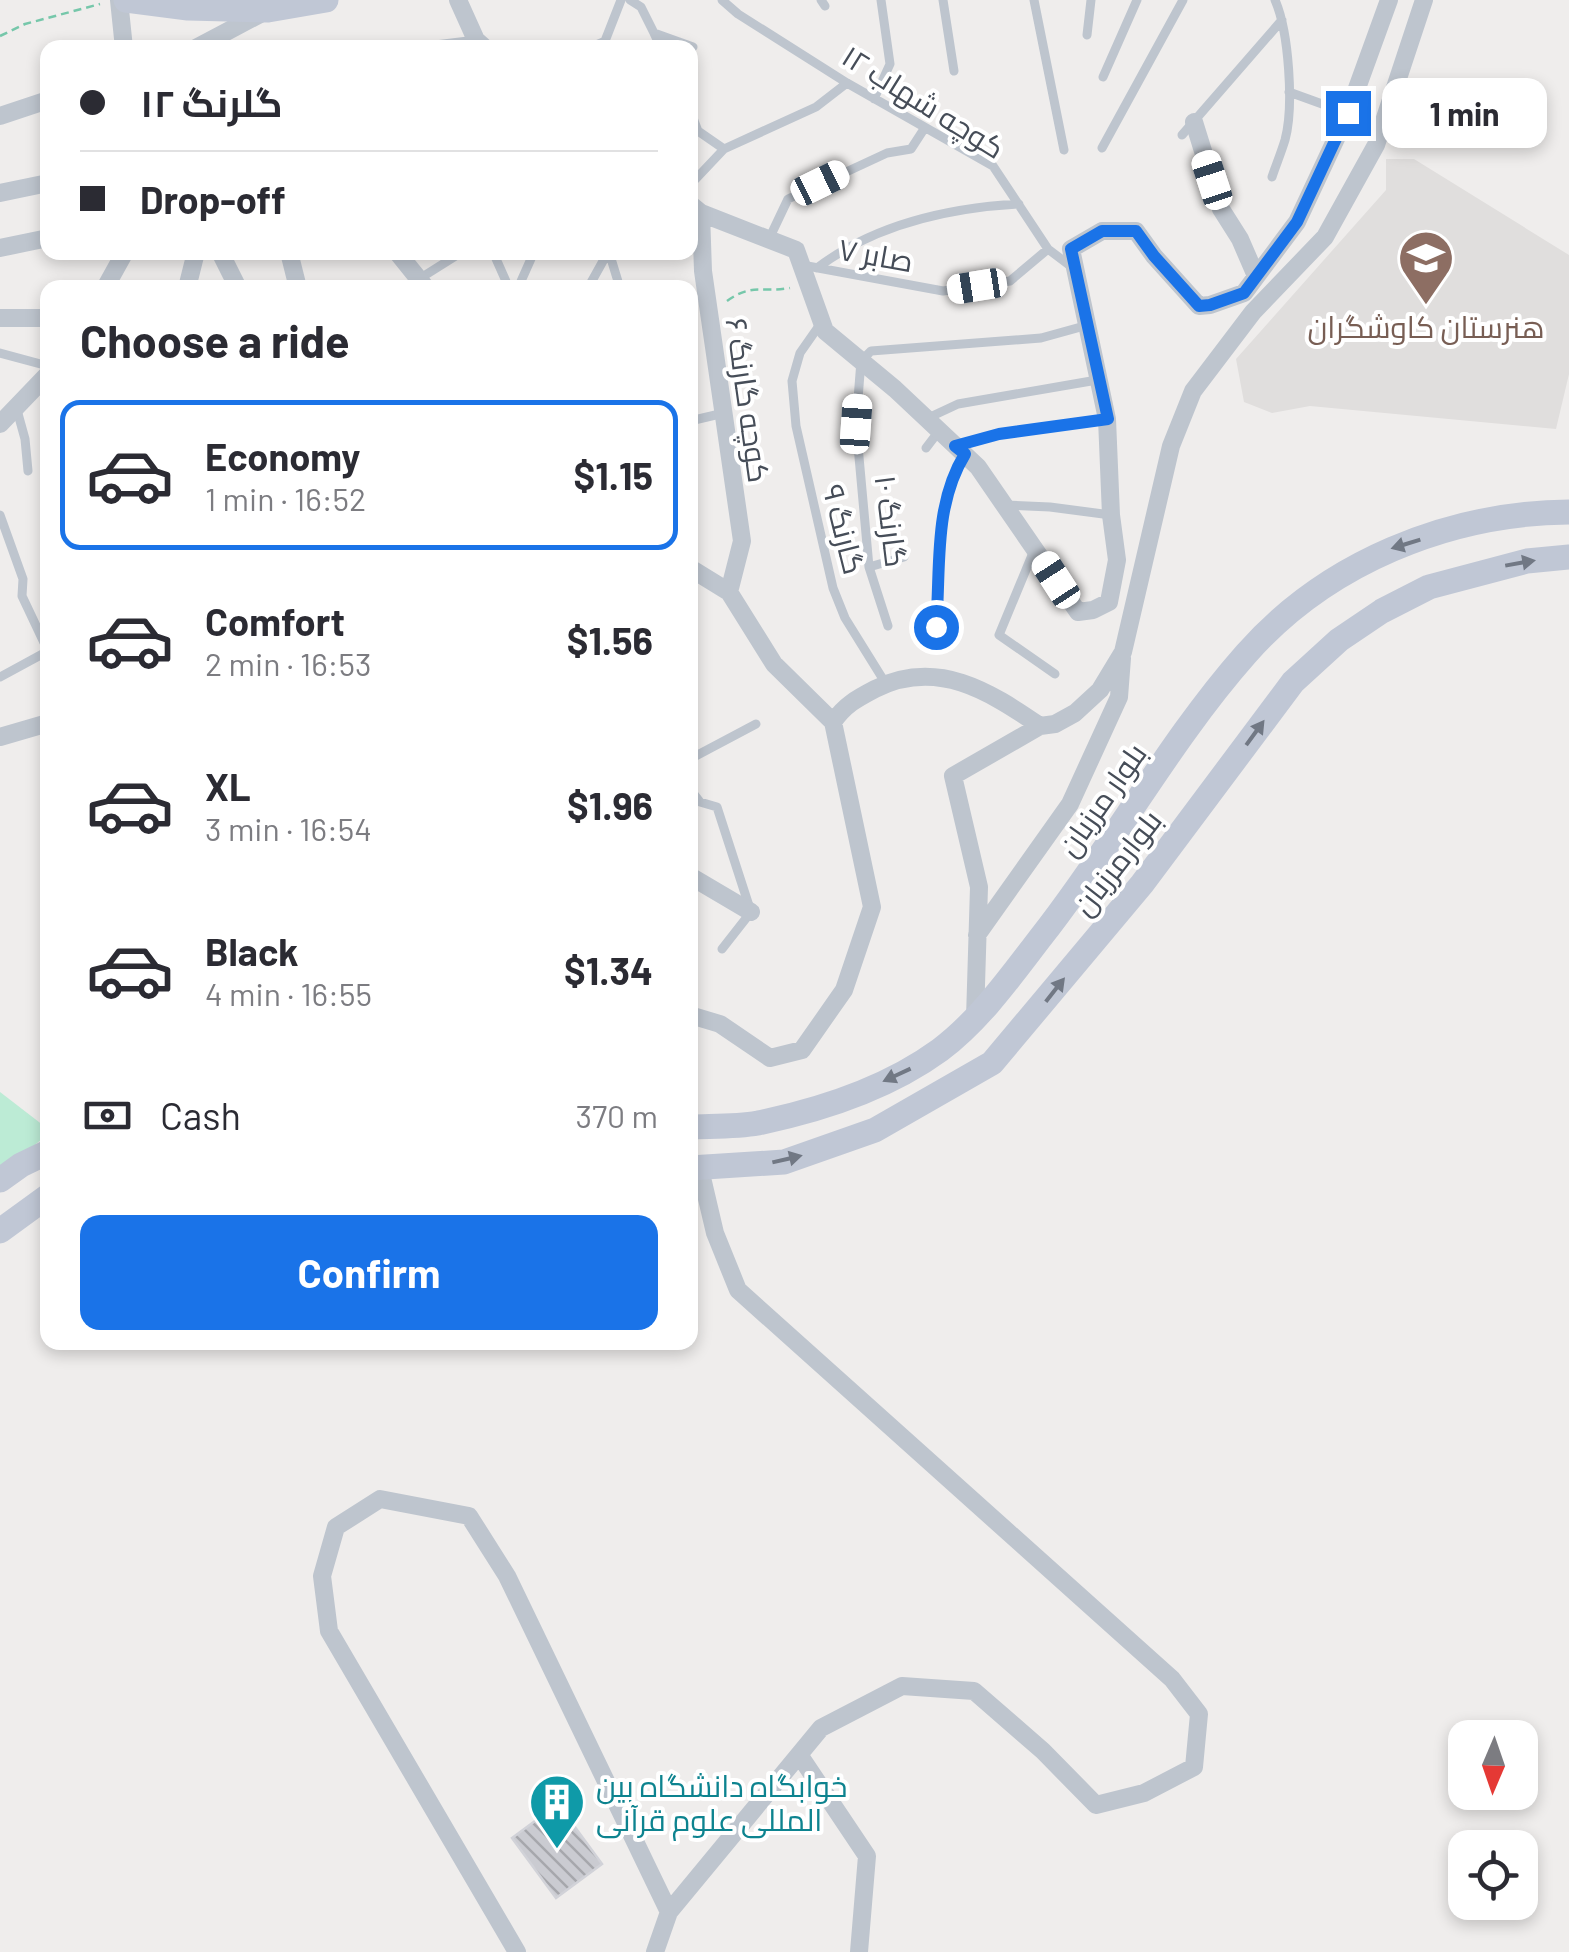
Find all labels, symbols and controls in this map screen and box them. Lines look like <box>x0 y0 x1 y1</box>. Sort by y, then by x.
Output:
street label: کوچه شهاب ۱۲ <box>835 37 1012 168</box>
callout: 1 min <box>1383 78 1548 148</box>
text: گلرنگ ۱۲ <box>140 79 283 125</box>
route end <box>1326 91 1371 136</box>
text: 1 min <box>1429 94 1500 132</box>
car <box>1188 147 1236 213</box>
car <box>786 156 854 210</box>
text: Drop-off <box>140 176 286 222</box>
school or university icon: هنرستان کاوشگران <box>1396 228 1456 307</box>
street label: صابر ۷ <box>836 230 916 279</box>
car <box>945 266 1009 306</box>
place label: هنرستان کاوشگران <box>1307 308 1545 345</box>
text: Choose a ride <box>80 313 350 367</box>
street label: کوچه گارنگ ۶ <box>717 315 778 485</box>
car <box>839 393 873 455</box>
icon: car <box>85 430 175 520</box>
text: Economy <box>205 433 360 479</box>
text: $1.15 <box>574 452 653 498</box>
street label: گارنگ ۱۰ <box>868 473 915 569</box>
text: 1 min · 16:52 <box>205 479 366 517</box>
street label: گارنگ ۹ <box>816 480 873 578</box>
one-way arrow <box>1390 537 1420 552</box>
car <box>1027 547 1085 613</box>
one-way arrow <box>1505 555 1536 570</box>
icon: car <box>85 595 175 685</box>
text: Comfort <box>205 598 345 644</box>
route start <box>914 605 959 650</box>
text: $1.56 <box>567 617 653 663</box>
text: 2 min · 16:53 <box>205 644 371 682</box>
one-way arrow <box>1244 720 1264 747</box>
street label: بلوار مرزبان <box>1049 736 1154 863</box>
icon: car <box>85 760 175 850</box>
text: XL <box>205 763 251 809</box>
text: $1.96 <box>567 782 653 828</box>
street label: بلوارمرزبان <box>1064 802 1169 922</box>
text: 3 min · 16:54 <box>205 809 372 847</box>
icon: car <box>85 925 175 1015</box>
text: Black <box>205 928 299 974</box>
text: $1.34 <box>564 947 653 993</box>
text: 4 min · 16:55 <box>205 974 372 1012</box>
one-way arrow <box>1044 977 1065 1003</box>
one-way arrow <box>882 1066 911 1083</box>
icon: cash <box>80 1088 135 1143</box>
text: Cash <box>160 1092 241 1138</box>
text: 370 m <box>575 1096 658 1134</box>
one-way arrow <box>772 1151 803 1166</box>
button: Confirm <box>80 1215 658 1330</box>
north arrow <box>1448 1720 1538 1810</box>
map controls <box>1448 1720 1538 1920</box>
place label: خوابگاه دانشگاه بین المللی علوم قرآنی <box>596 1767 847 1841</box>
building icon: خوابگاه دانشگاه بین المللی علوم قرآنی <box>527 1772 587 1851</box>
button: locate <box>1448 1830 1538 1920</box>

